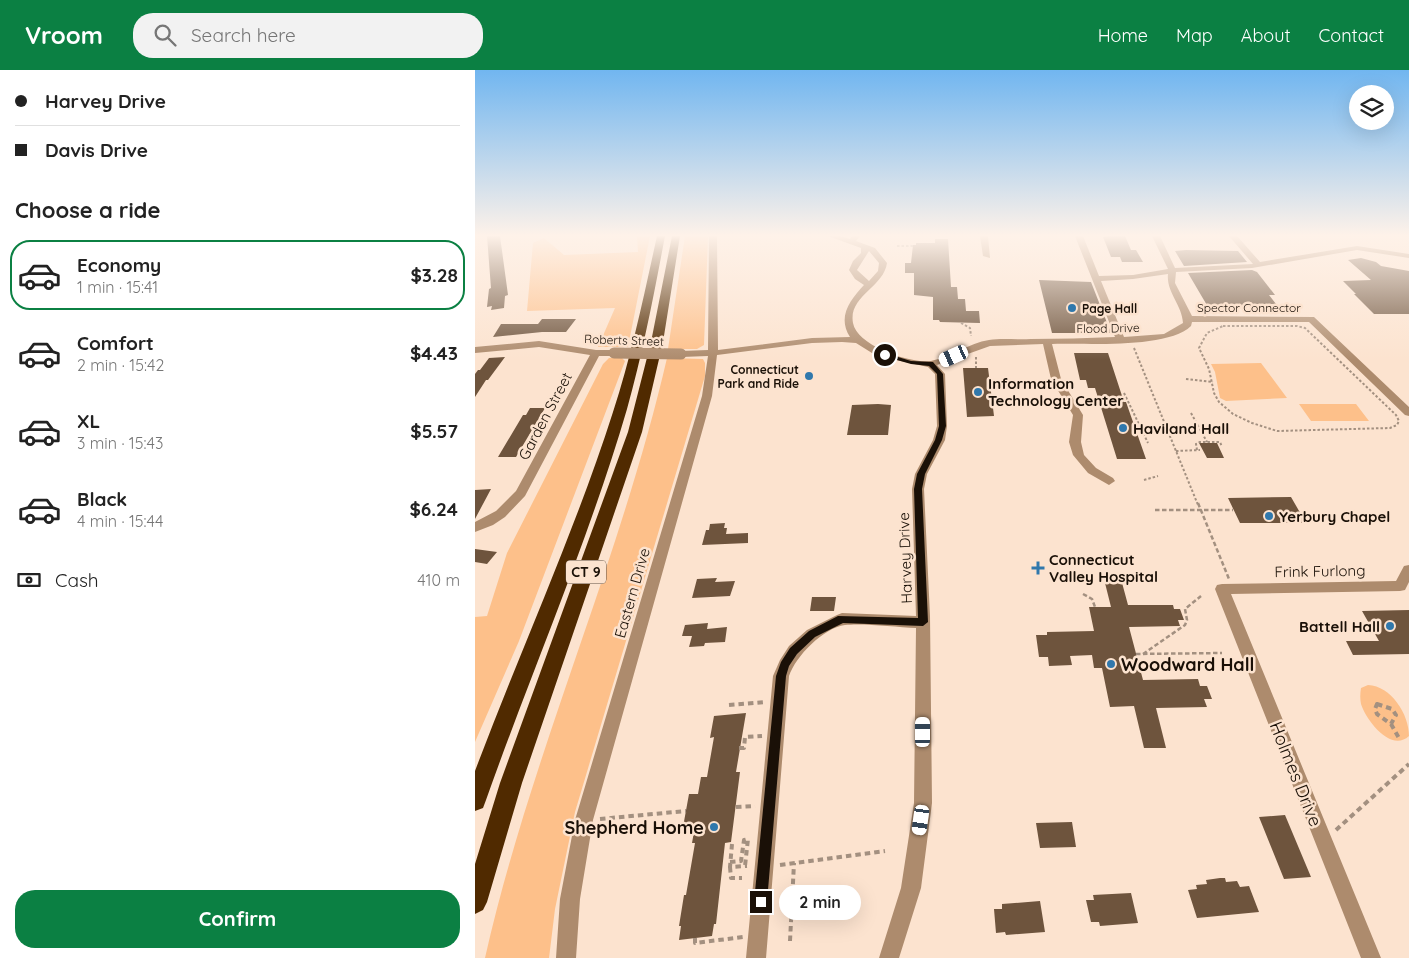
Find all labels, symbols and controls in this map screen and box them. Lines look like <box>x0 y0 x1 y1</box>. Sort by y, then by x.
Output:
search box <box>133 13 483 58</box>
text: Vroom <box>25 20 103 50</box>
icon: search <box>151 21 179 49</box>
text: Search here <box>191 23 296 47</box>
text: Home <box>1098 24 1148 47</box>
text: Map <box>1176 24 1213 47</box>
text: About <box>1241 24 1291 47</box>
text: Contact <box>1319 24 1384 47</box>
map controls <box>1349 85 1394 130</box>
button: layers <box>1349 85 1394 130</box>
text: Harvey Drive <box>45 89 166 113</box>
text: Davis Drive <box>45 138 148 162</box>
text: Choose a ride <box>15 196 160 224</box>
icon: car <box>17 253 62 298</box>
text: Economy <box>77 253 161 277</box>
text: $3.28 <box>410 263 458 287</box>
text: 1 min · 15:41 <box>77 277 158 297</box>
street label: Spector Connector <box>1197 300 1301 315</box>
place label: Page Hall <box>1082 301 1137 316</box>
marker: Page Hall <box>1066 302 1078 314</box>
street label: Flood Drive <box>1076 320 1140 336</box>
icon: car <box>17 331 62 376</box>
text: Comfort <box>77 331 154 355</box>
street label: Roberts Street <box>584 331 664 349</box>
text: $4.43 <box>410 341 458 365</box>
car <box>937 343 970 369</box>
route start <box>874 344 896 366</box>
text: 2 min · 15:42 <box>77 355 164 375</box>
place label: Connecticut Park and Ride <box>718 362 799 391</box>
street label: Garden Street <box>514 369 576 463</box>
marker: Connecticut Park and Ride <box>803 370 815 382</box>
place label: Information Technology Center <box>988 374 1124 410</box>
marker: Information Technology Center <box>972 386 984 398</box>
icon: car <box>17 409 62 454</box>
text: XL <box>77 409 100 433</box>
text: $5.57 <box>410 419 458 443</box>
place label: Haviland Hall <box>1133 419 1229 438</box>
marker: Haviland Hall <box>1117 422 1129 434</box>
text: 3 min · 15:43 <box>77 433 163 453</box>
icon: car <box>17 487 62 532</box>
text: Black <box>77 487 127 511</box>
text: $6.24 <box>409 497 458 521</box>
place label: Yerbury Chapel <box>1279 507 1390 526</box>
marker: Yerbury Chapel <box>1263 510 1275 522</box>
text: 4 min · 15:44 <box>77 511 163 531</box>
street label: Harvey Drive <box>894 512 916 604</box>
street label: Eastern Drive <box>610 546 654 640</box>
place label: Connecticut Valley Hospital <box>1049 550 1158 586</box>
road number: CT 9 <box>566 561 606 584</box>
marker: Connecticut Valley Hospital <box>1031 561 1045 575</box>
street label: Frink Furlong <box>1274 561 1366 581</box>
icon: cash <box>15 566 43 594</box>
text: Cash <box>55 568 99 592</box>
text: 410 m <box>417 570 460 590</box>
place label: Battell Hall <box>1299 617 1380 636</box>
marker: Battell Hall <box>1384 620 1396 632</box>
place label: Woodward Hall <box>1121 653 1254 676</box>
marker: Woodward Hall <box>1105 658 1117 670</box>
car <box>915 717 930 747</box>
street label: Holmes Drive <box>1264 718 1328 830</box>
car <box>911 804 930 836</box>
place label: Shepherd Home <box>564 816 704 839</box>
marker: Shepherd Home <box>708 821 720 833</box>
callout: 2 min <box>779 884 861 920</box>
button: Confirm <box>15 890 460 948</box>
route end <box>750 891 772 913</box>
text: 2 min <box>799 892 841 912</box>

